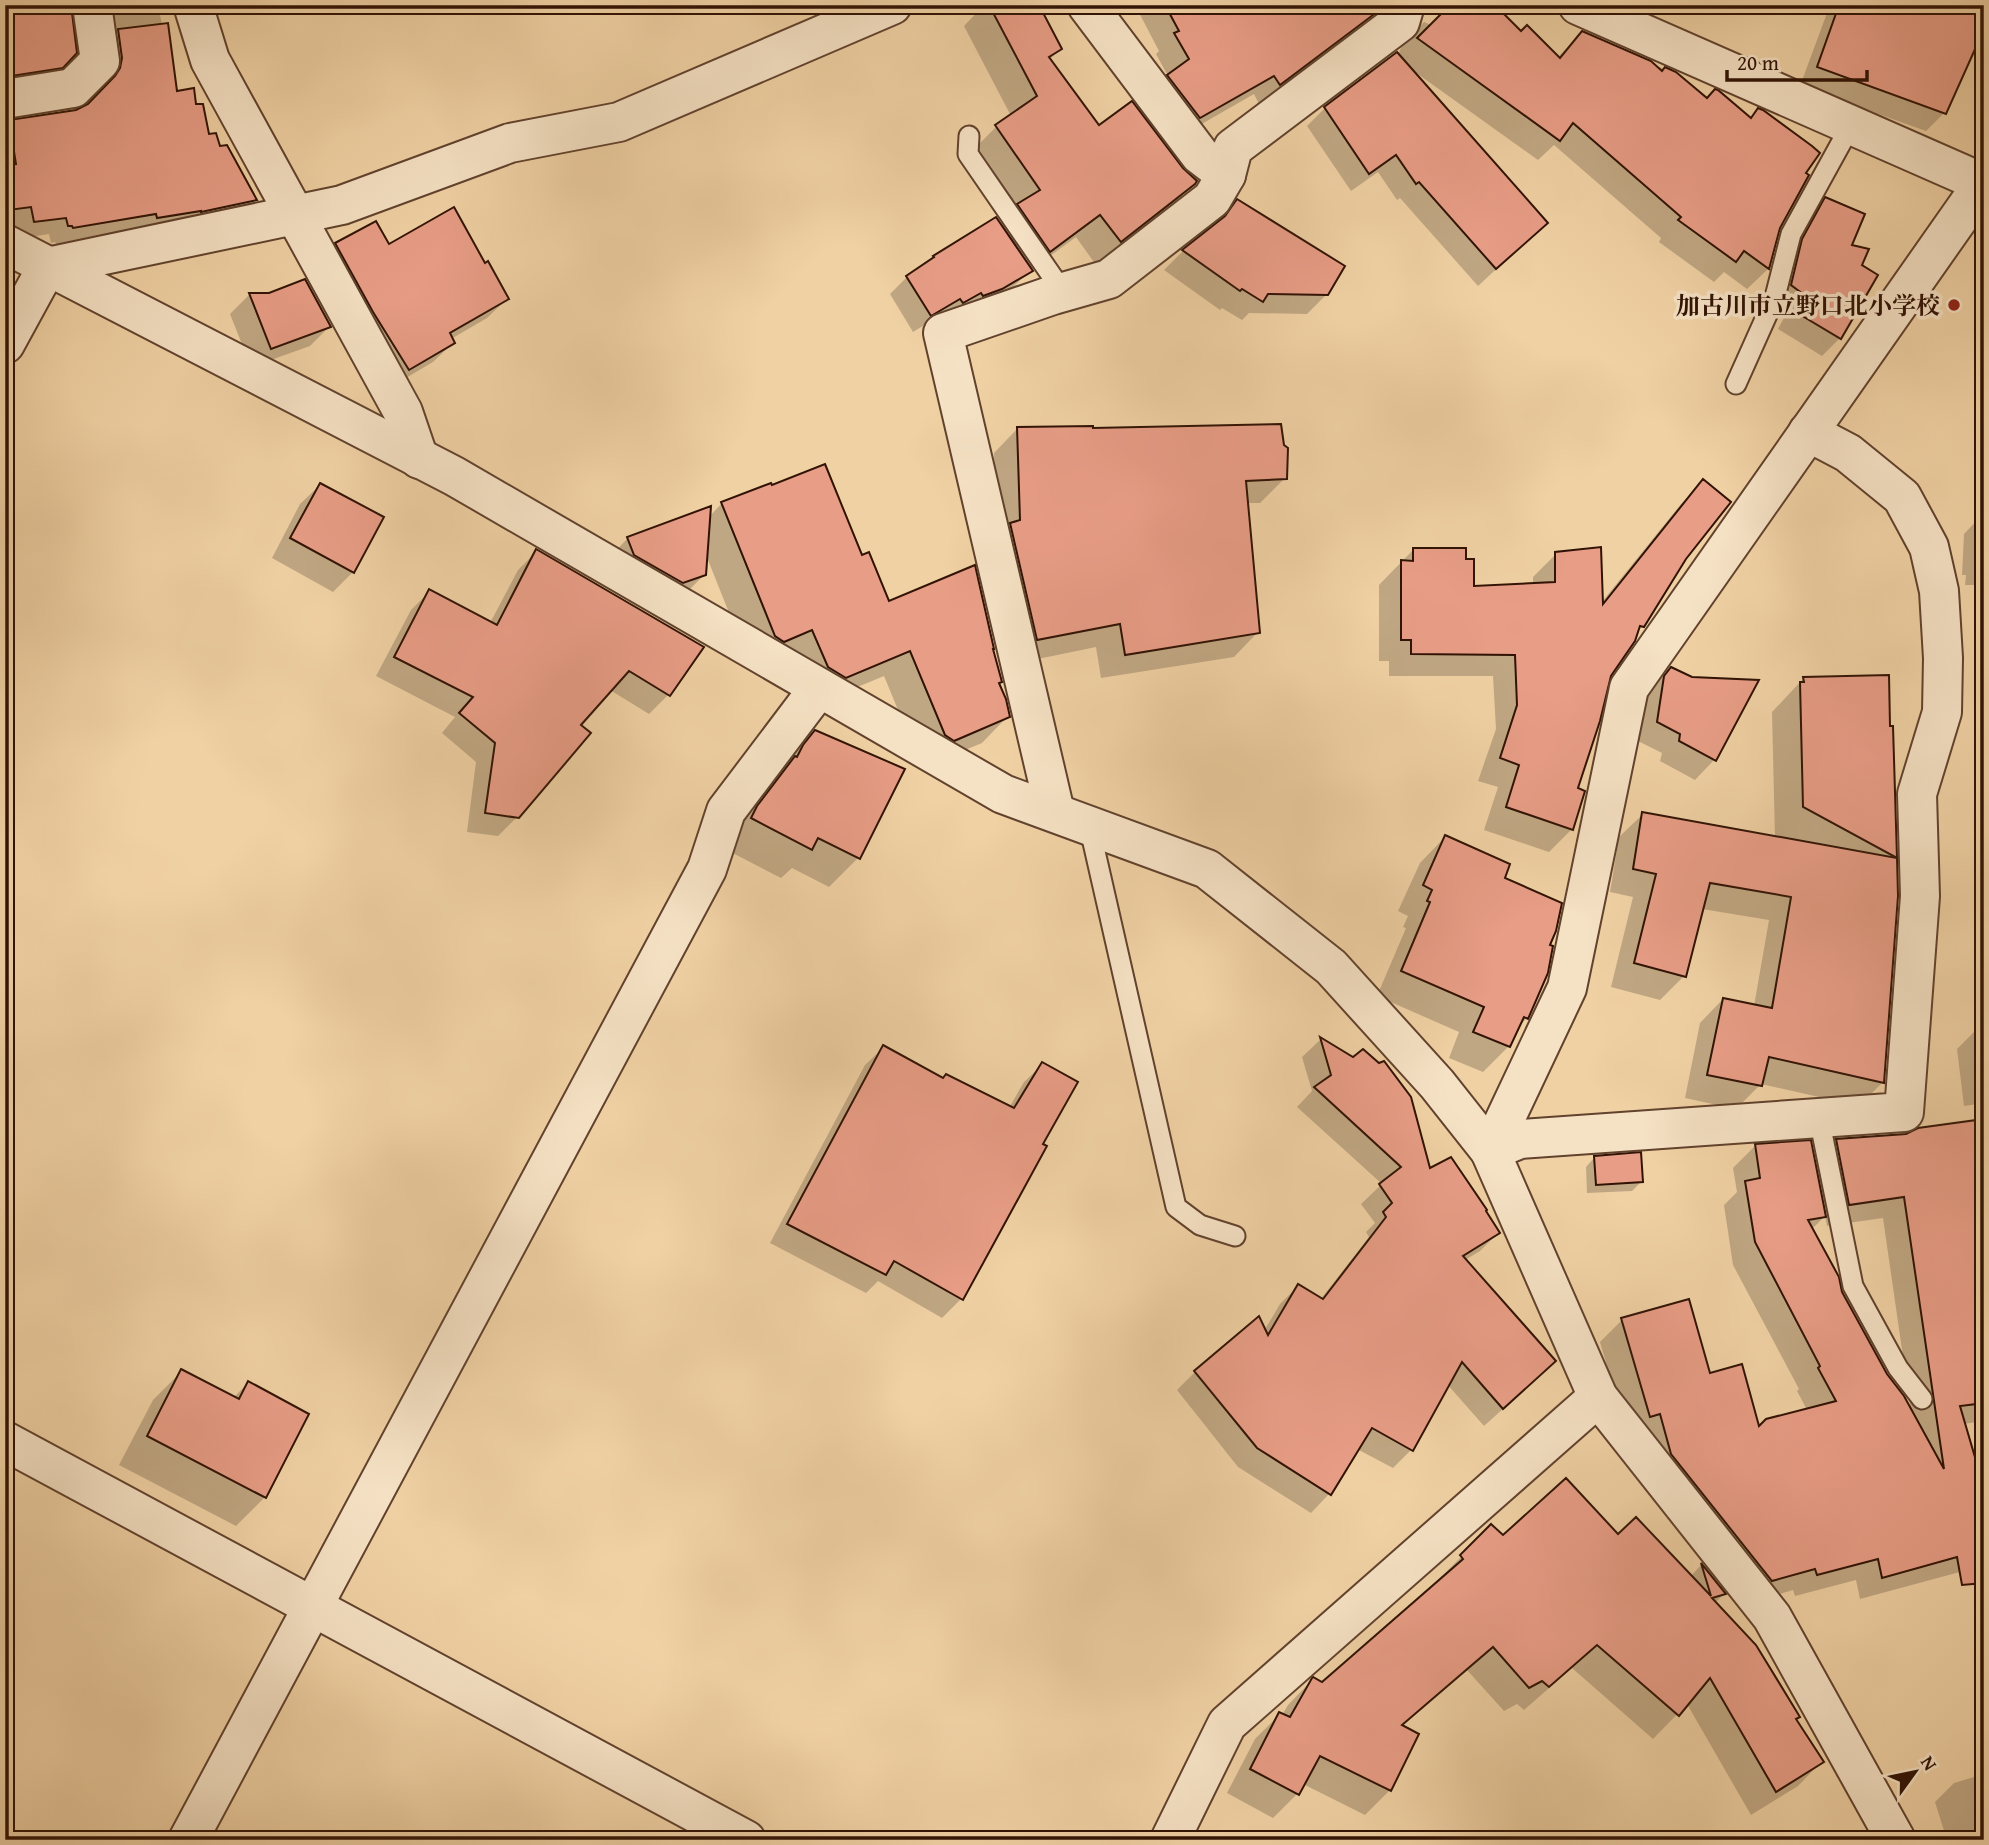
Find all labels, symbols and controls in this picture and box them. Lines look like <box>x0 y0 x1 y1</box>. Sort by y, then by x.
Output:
scale bar <box>1727 38 1867 82</box>
text: 20 m <box>1737 47 1779 78</box>
place label: 加古川市立野口北小学校 <box>1676 288 1940 323</box>
marker: 加古川市立野口北小学校 <box>1946 297 1962 313</box>
north arrow <box>1881 1736 1951 1806</box>
text: N <box>1914 1750 1945 1776</box>

